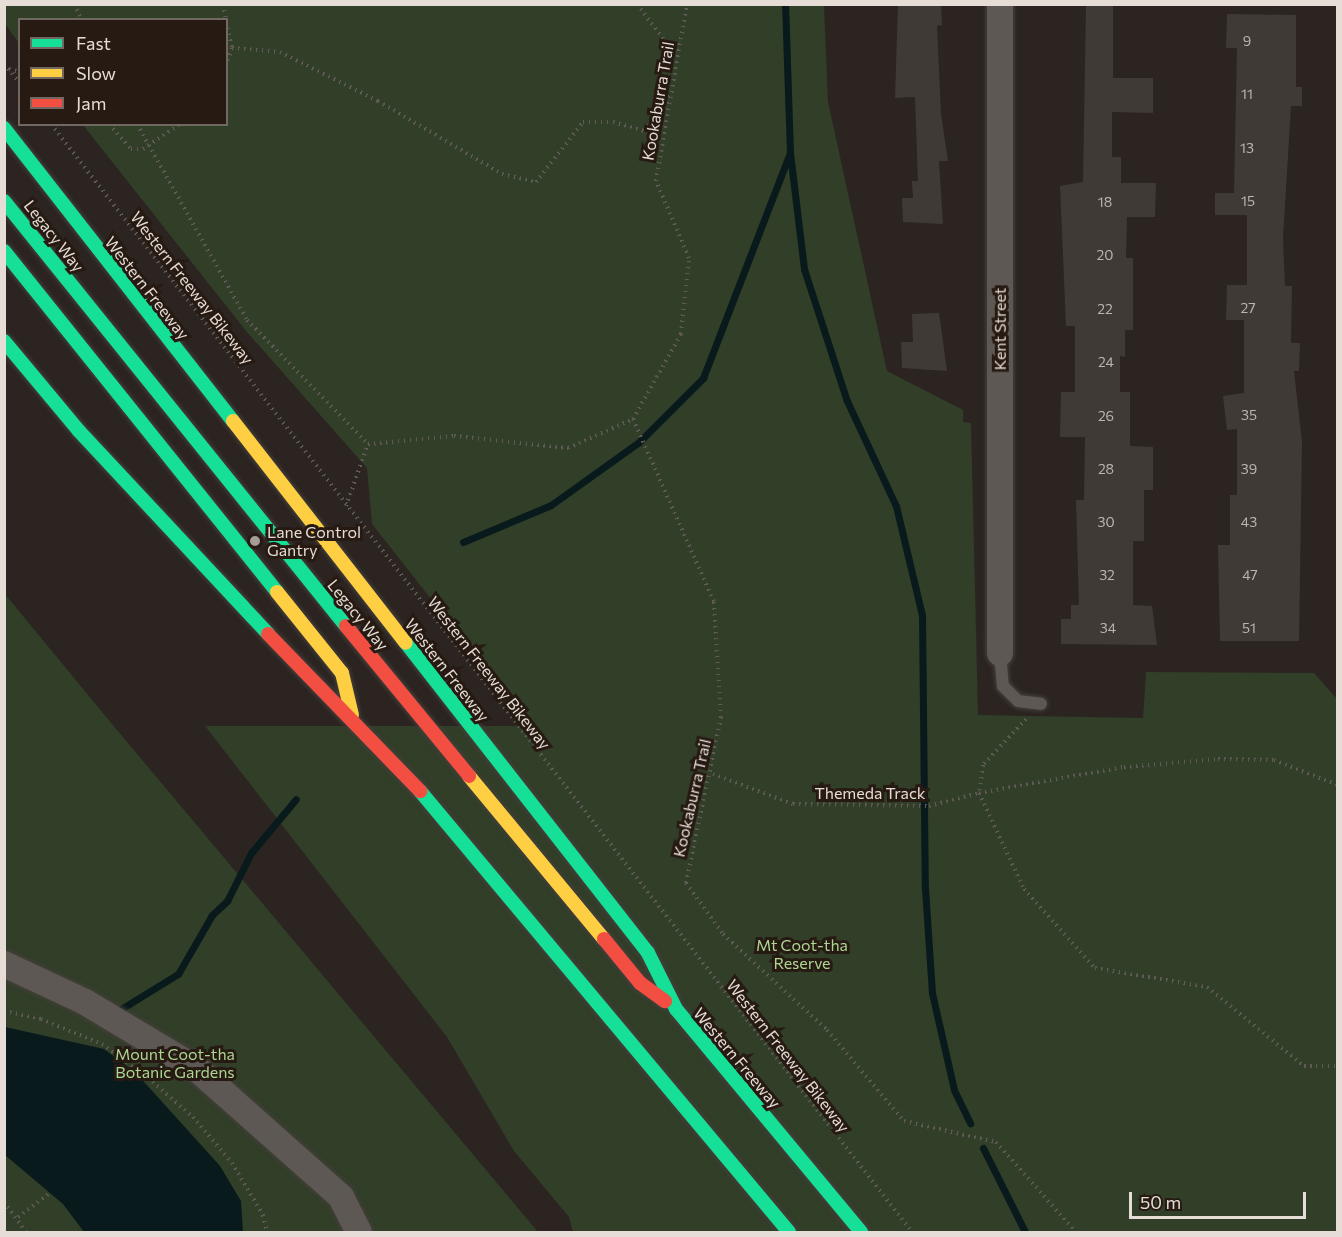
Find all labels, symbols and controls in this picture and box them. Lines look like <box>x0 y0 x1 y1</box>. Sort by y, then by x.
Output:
legend <box>18 18 228 126</box>
text: Fast <box>76 32 111 54</box>
house number: 9 <box>1243 33 1251 49</box>
street label: Kookaburra Trail <box>638 40 678 162</box>
text: Slow <box>76 62 116 84</box>
house number: 11 <box>1241 86 1253 102</box>
text: Jam <box>76 92 106 114</box>
house number: 13 <box>1240 140 1254 156</box>
house number: 15 <box>1241 193 1255 209</box>
house number: 18 <box>1098 194 1112 210</box>
street label: Legacy Way <box>20 196 88 276</box>
street label: Western Freeway Bikeway <box>126 208 258 368</box>
street label: Western Freeway <box>101 233 193 343</box>
house number: 20 <box>1097 247 1113 263</box>
street label: Kent Street <box>990 288 1010 370</box>
house number: 27 <box>1240 300 1256 316</box>
house number: 22 <box>1097 301 1113 317</box>
house number: 24 <box>1098 354 1114 370</box>
house number: 35 <box>1241 407 1257 423</box>
house number: 26 <box>1098 408 1114 424</box>
house number: 28 <box>1098 461 1114 477</box>
house number: 39 <box>1241 461 1257 477</box>
house number: 30 <box>1097 514 1115 530</box>
house number: 43 <box>1241 514 1257 530</box>
place label: Lane Control Gantry <box>267 522 361 560</box>
marker: Lane Control Gantry <box>248 534 262 548</box>
house number: 32 <box>1099 567 1115 583</box>
house number: 47 <box>1242 567 1258 583</box>
street label: Legacy Way <box>324 576 392 654</box>
street label: Western Freeway Bikeway <box>423 593 555 753</box>
street label: Western Freeway <box>401 615 493 725</box>
house number: 34 <box>1100 620 1116 636</box>
house number: 51 <box>1242 620 1256 636</box>
street label: Kookaburra Trail <box>669 737 715 859</box>
street label: Themeda Track <box>814 783 926 803</box>
park label: Mt Coot-tha Reserve <box>756 935 848 973</box>
street label: Western Freeway Bikeway <box>722 976 854 1136</box>
street label: Western Freeway <box>689 1004 785 1112</box>
park label: Mount Coot-tha Botanic Gardens <box>115 1044 235 1082</box>
scale bar <box>1132 1180 1309 1218</box>
text: 50 m <box>1140 1191 1181 1213</box>

